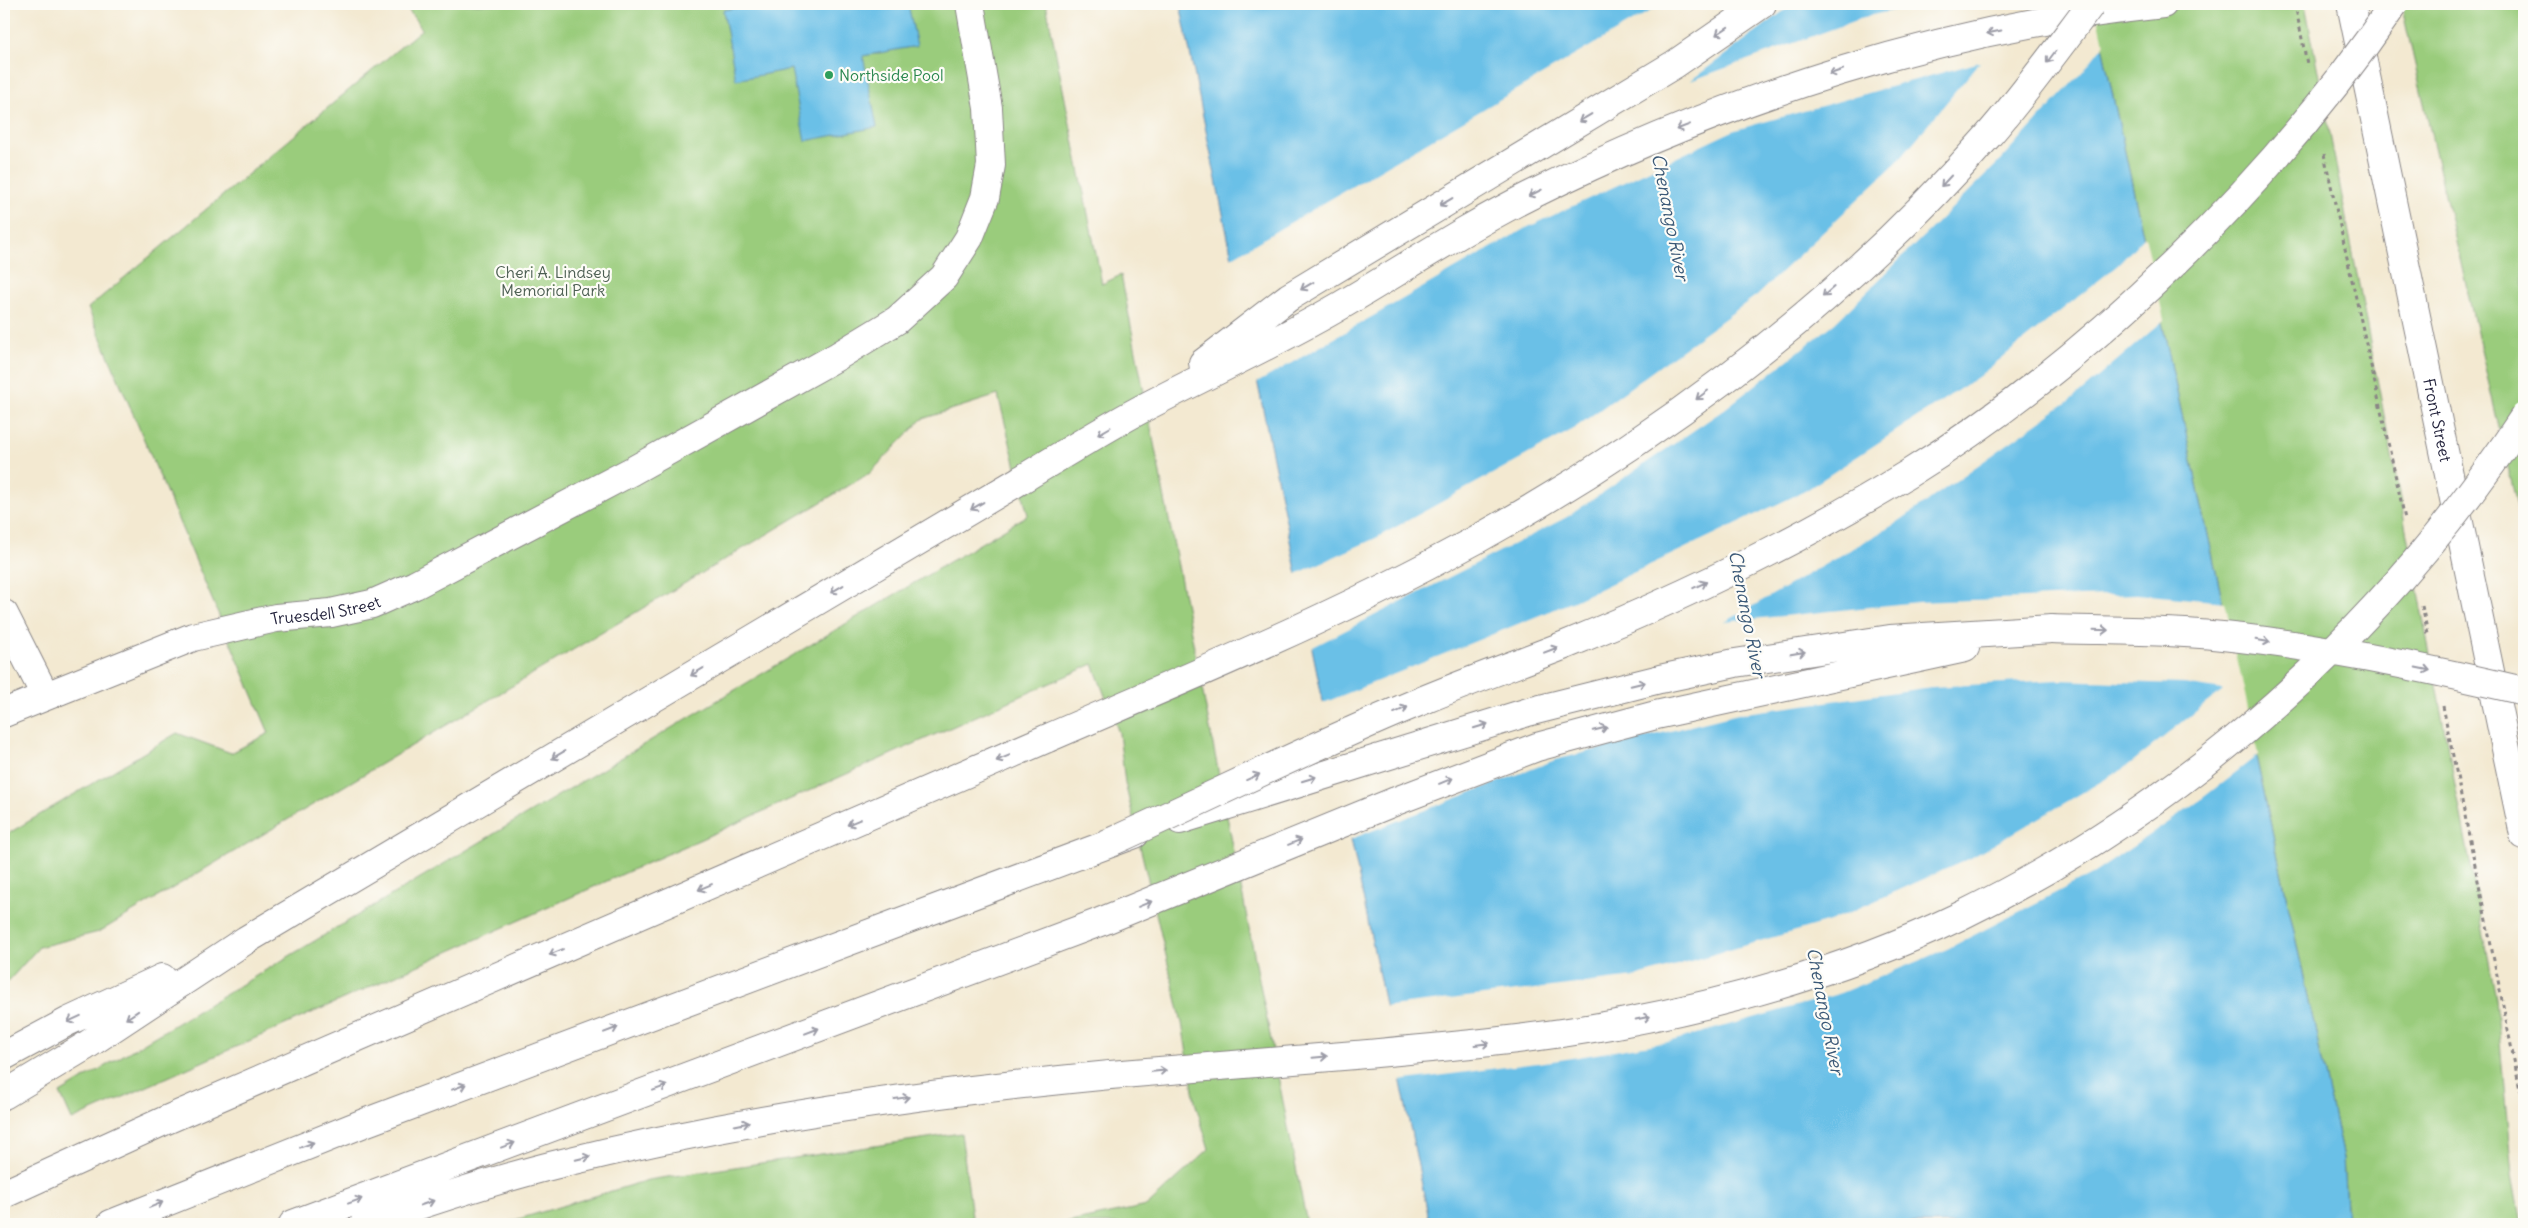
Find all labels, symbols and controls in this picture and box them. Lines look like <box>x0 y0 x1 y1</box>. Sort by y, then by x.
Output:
one-way arrow <box>1716 26 1730 36</box>
one-way arrow <box>1987 28 2003 38</box>
one-way arrow <box>2046 50 2056 64</box>
place label: Northside Pool <box>839 65 944 85</box>
one-way arrow <box>1829 68 1845 77</box>
marker: Northside Pool <box>823 69 835 81</box>
one-way arrow <box>1578 114 1592 124</box>
one-way arrow <box>1676 123 1691 132</box>
water label: Chenango River <box>1647 152 1695 285</box>
one-way arrow <box>1940 174 1952 187</box>
one-way arrow <box>1528 189 1543 198</box>
one-way arrow <box>1439 197 1453 207</box>
park label: Cheri A. Lindsey Memorial Park <box>495 262 611 300</box>
one-way arrow <box>1300 281 1314 291</box>
one-way arrow <box>1822 287 1835 298</box>
street label: Front Street <box>2419 376 2456 464</box>
one-way arrow <box>1695 390 1709 400</box>
one-way arrow <box>1097 426 1112 436</box>
one-way arrow <box>970 501 984 511</box>
water label: Chenango River <box>1724 549 1772 682</box>
one-way arrow <box>1692 579 1707 589</box>
one-way arrow <box>831 584 845 594</box>
street label: Truesdell Street <box>269 591 384 629</box>
one-way arrow <box>2092 625 2109 635</box>
one-way arrow <box>2255 636 2271 646</box>
one-way arrow <box>1543 645 1559 654</box>
one-way arrow <box>1789 647 1805 657</box>
one-way arrow <box>2415 665 2431 674</box>
one-way arrow <box>691 667 705 677</box>
one-way arrow <box>1630 679 1646 688</box>
one-way arrow <box>1393 705 1408 715</box>
one-way arrow <box>1473 720 1489 730</box>
one-way arrow <box>1591 724 1607 733</box>
one-way arrow <box>551 750 565 760</box>
one-way arrow <box>996 753 1011 763</box>
one-way arrow <box>1245 772 1260 782</box>
one-way arrow <box>1301 774 1317 784</box>
one-way arrow <box>1438 776 1453 785</box>
one-way arrow <box>847 818 862 828</box>
one-way arrow <box>1287 837 1302 847</box>
one-way arrow <box>698 883 713 893</box>
one-way arrow <box>1137 899 1152 908</box>
water label: Chenango River <box>1802 946 1850 1079</box>
one-way arrow <box>549 947 564 957</box>
one-way arrow <box>125 1010 139 1020</box>
one-way arrow <box>1634 1013 1650 1023</box>
one-way arrow <box>67 1015 82 1025</box>
one-way arrow <box>603 1025 618 1034</box>
one-way arrow <box>804 1026 820 1035</box>
one-way arrow <box>1474 1039 1490 1049</box>
one-way arrow <box>1312 1053 1328 1062</box>
one-way arrow <box>1150 1066 1166 1075</box>
one-way arrow <box>451 1082 466 1091</box>
one-way arrow <box>652 1083 667 1092</box>
one-way arrow <box>894 1093 910 1103</box>
one-way arrow <box>734 1119 750 1129</box>
one-way arrow <box>299 1139 314 1149</box>
one-way arrow <box>500 1139 515 1148</box>
one-way arrow <box>575 1153 591 1162</box>
one-way arrow <box>347 1196 362 1205</box>
one-way arrow <box>419 1198 434 1207</box>
one-way arrow <box>148 1199 163 1209</box>

